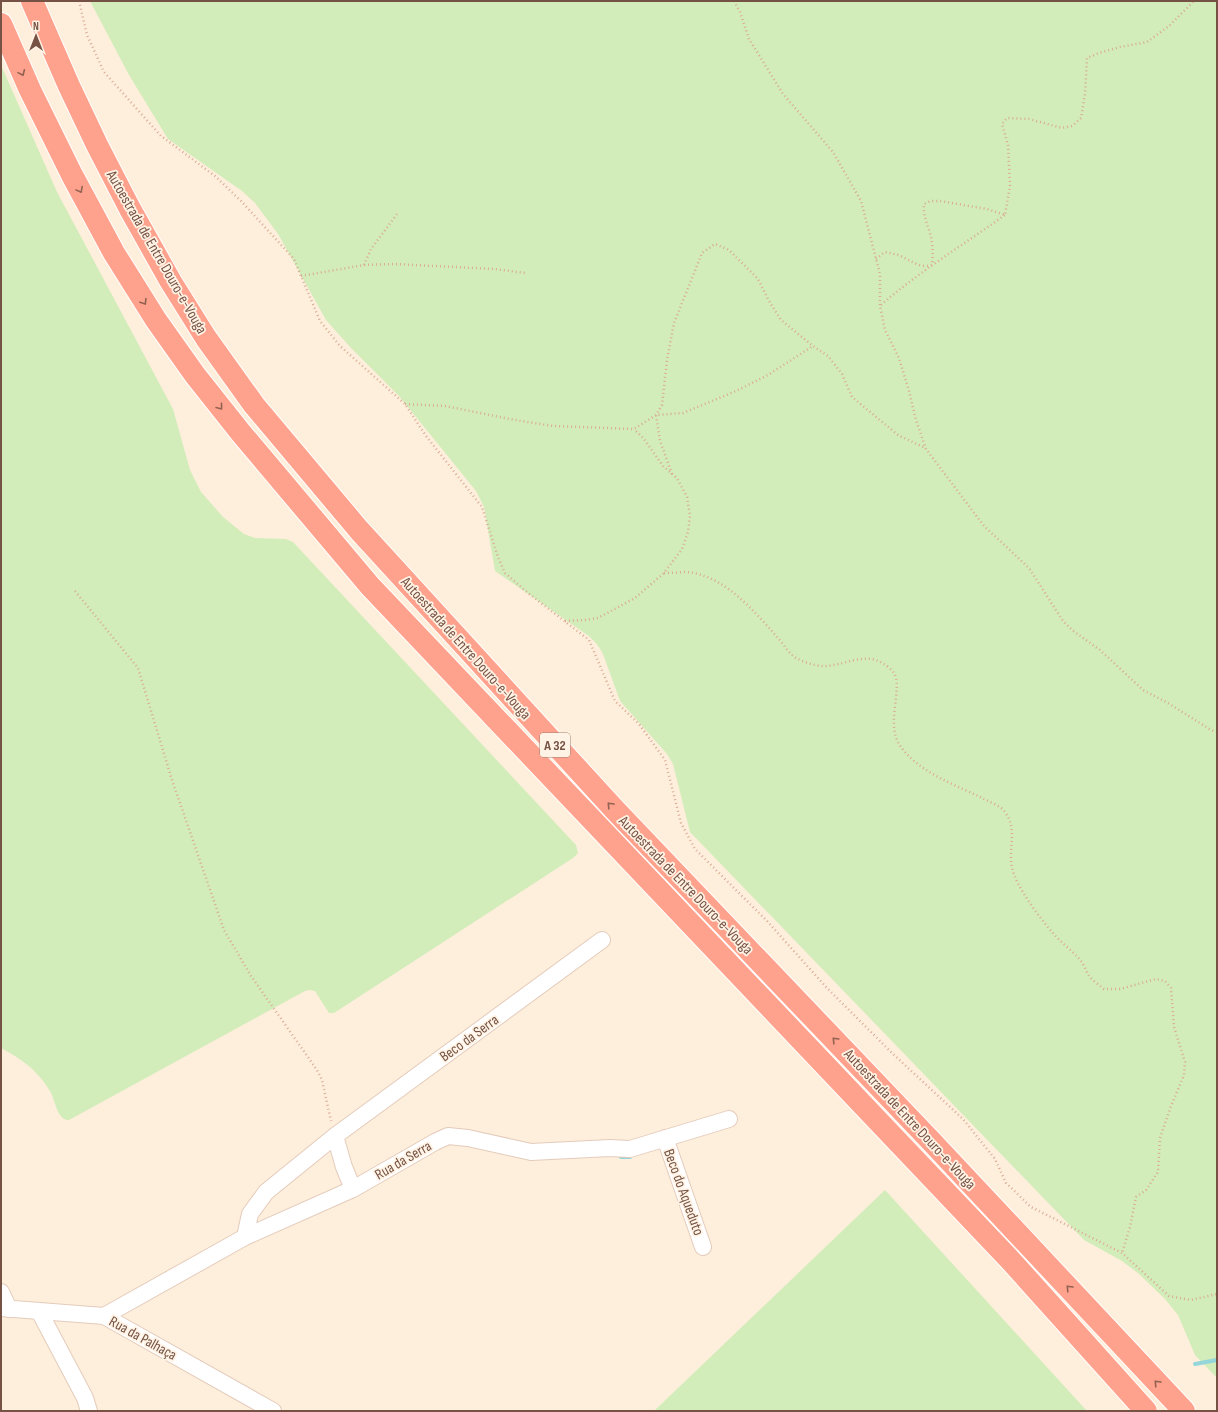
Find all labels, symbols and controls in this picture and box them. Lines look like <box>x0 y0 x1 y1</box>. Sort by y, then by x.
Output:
north arrow <box>16 16 56 56</box>
text: N <box>33 20 39 33</box>
one-way arrow <box>17 68 25 76</box>
street label: Autoestrada de Entre Douro-e-Vouga <box>102 166 211 337</box>
one-way arrow <box>75 185 82 193</box>
one-way arrow <box>140 298 147 305</box>
one-way arrow <box>216 403 223 410</box>
street label: Autoestrada de Entre Douro-e-Vouga <box>396 572 535 724</box>
road number: A 32 <box>540 733 570 757</box>
one-way arrow <box>608 802 615 809</box>
street label: Autoestrada de Entre Douro-e-Vouga <box>614 811 757 959</box>
street label: Beco da Serra <box>436 1011 503 1066</box>
one-way arrow <box>832 1037 840 1045</box>
street label: Autoestrada de Entre Douro-e-Vouga <box>839 1044 980 1194</box>
street label: Rua da Serra <box>371 1137 435 1184</box>
street label: Beco do Aqueduto <box>659 1146 708 1238</box>
one-way arrow <box>1066 1285 1073 1292</box>
street label: Rua da Palhaça <box>106 1312 180 1365</box>
one-way arrow <box>1155 1380 1162 1387</box>

